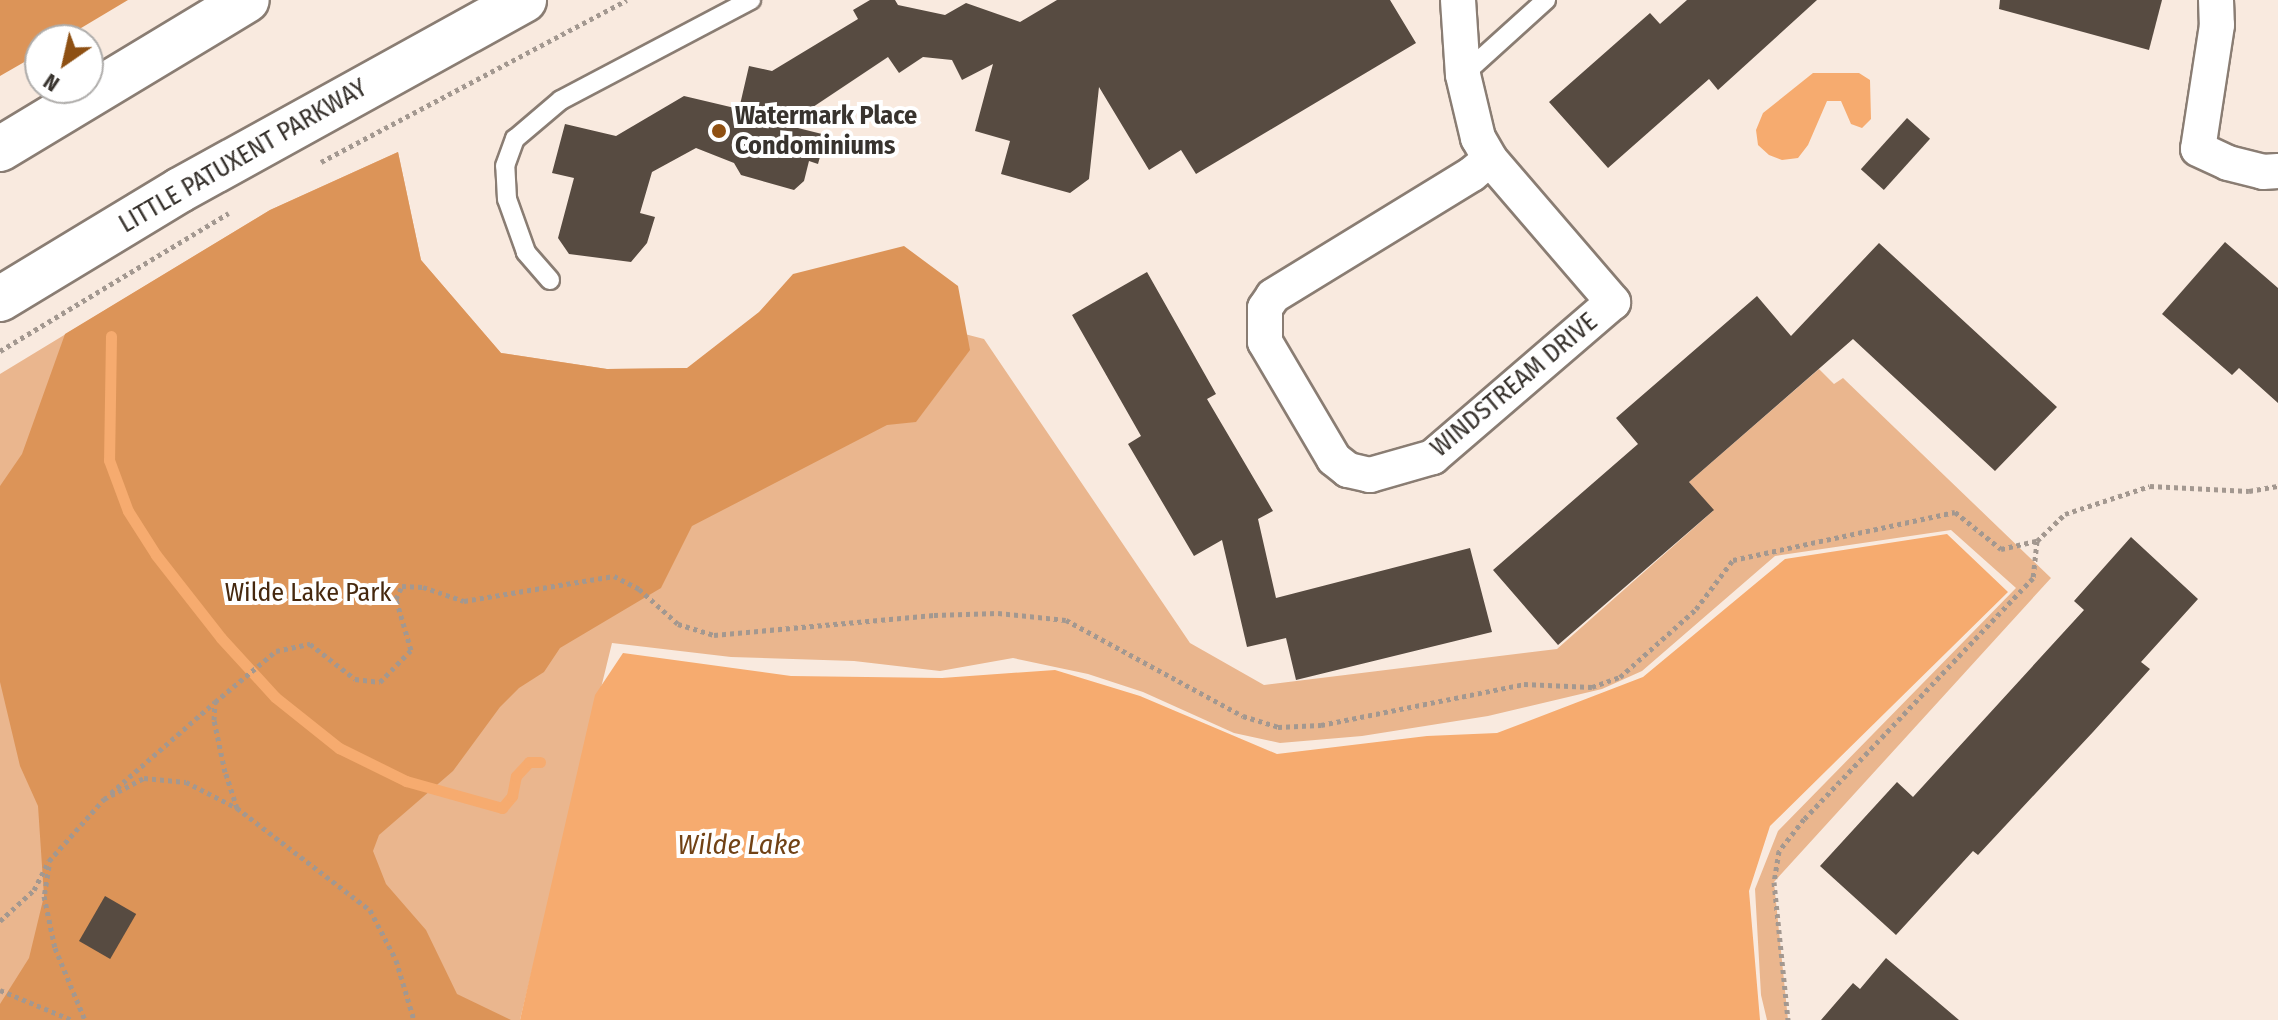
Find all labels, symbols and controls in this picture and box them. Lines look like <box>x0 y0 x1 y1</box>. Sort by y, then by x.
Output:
north arrow <box>24 24 104 104</box>
text: N <box>38 68 64 98</box>
street label: LITTLE PATUXENT PARKWAY <box>113 72 373 240</box>
place label: Watermark Place Condominiums <box>735 100 917 162</box>
marker: Watermark Place Condominiums <box>710 122 728 140</box>
street label: WINDSTREAM DRIVE <box>1424 306 1604 464</box>
park label: Wilde Lake Park <box>225 577 391 609</box>
water label: Wilde Lake <box>677 828 801 862</box>

